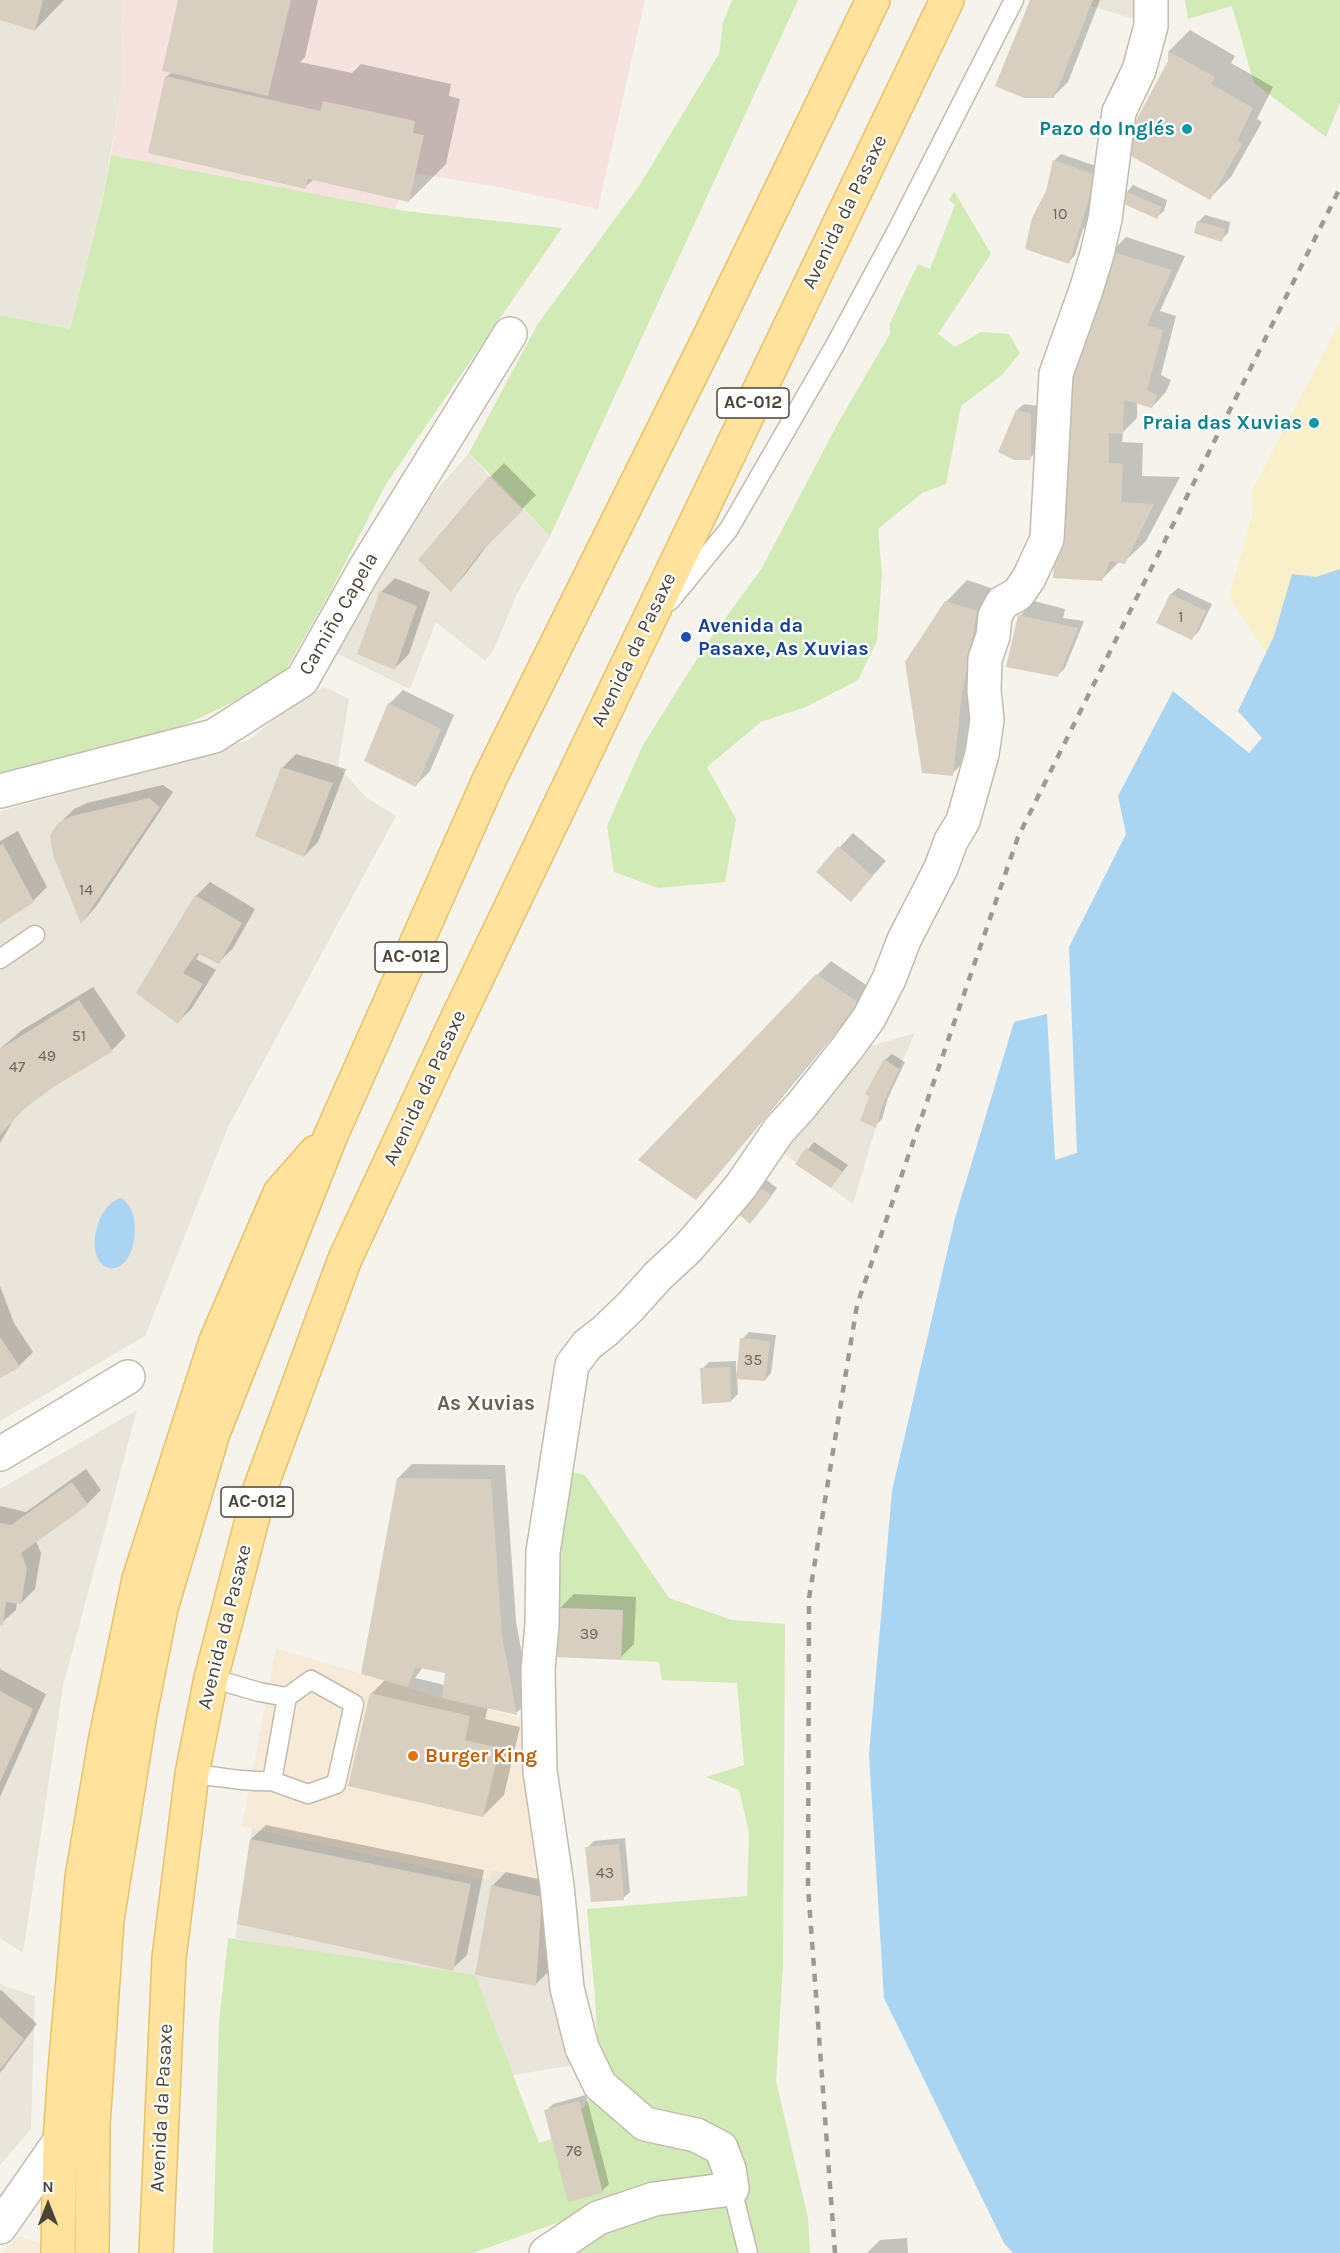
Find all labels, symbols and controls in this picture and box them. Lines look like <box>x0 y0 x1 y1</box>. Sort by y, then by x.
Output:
place label: Pazo do Inglés <box>1039 117 1175 141</box>
marker: Pazo do Inglés <box>1180 122 1194 136</box>
street label: Avenida da Pasaxe <box>797 131 893 293</box>
house number: 10 <box>1053 204 1067 224</box>
road number: AC-012 <box>717 388 789 418</box>
place label: Praia das Xuvias <box>1143 411 1302 435</box>
marker: Praia das Xuvias <box>1307 416 1321 430</box>
street label: Camiño Capela <box>294 548 384 680</box>
street label: Avenida da Pasaxe <box>586 569 682 731</box>
house number: 1 <box>1178 607 1184 627</box>
place label: Avenida da Pasaxe, As Xuvias <box>698 614 869 661</box>
marker: Avenida da Pasaxe, As Xuvias <box>679 630 693 644</box>
house number: 14 <box>79 880 93 900</box>
road number: AC-012 <box>375 942 447 972</box>
street label: Avenida da Pasaxe <box>378 1006 472 1170</box>
house number: 51 <box>72 1026 86 1046</box>
house number: 49 <box>38 1046 56 1066</box>
house number: 47 <box>9 1057 25 1077</box>
house number: 35 <box>744 1350 762 1370</box>
district label: As Xuvias <box>437 1391 535 1417</box>
road number: AC-012 <box>221 1487 293 1517</box>
street label: Avenida da Pasaxe <box>193 1542 257 1712</box>
house number: 39 <box>580 1624 598 1644</box>
place label: Burger King <box>425 1744 537 1768</box>
marker: Burger King <box>406 1749 420 1763</box>
house number: 43 <box>596 1863 614 1883</box>
street label: Avenida da Pasaxe <box>146 2023 178 2193</box>
house number: 76 <box>566 2141 582 2161</box>
north arrow <box>18 2175 78 2235</box>
text: N <box>42 2177 54 2196</box>

